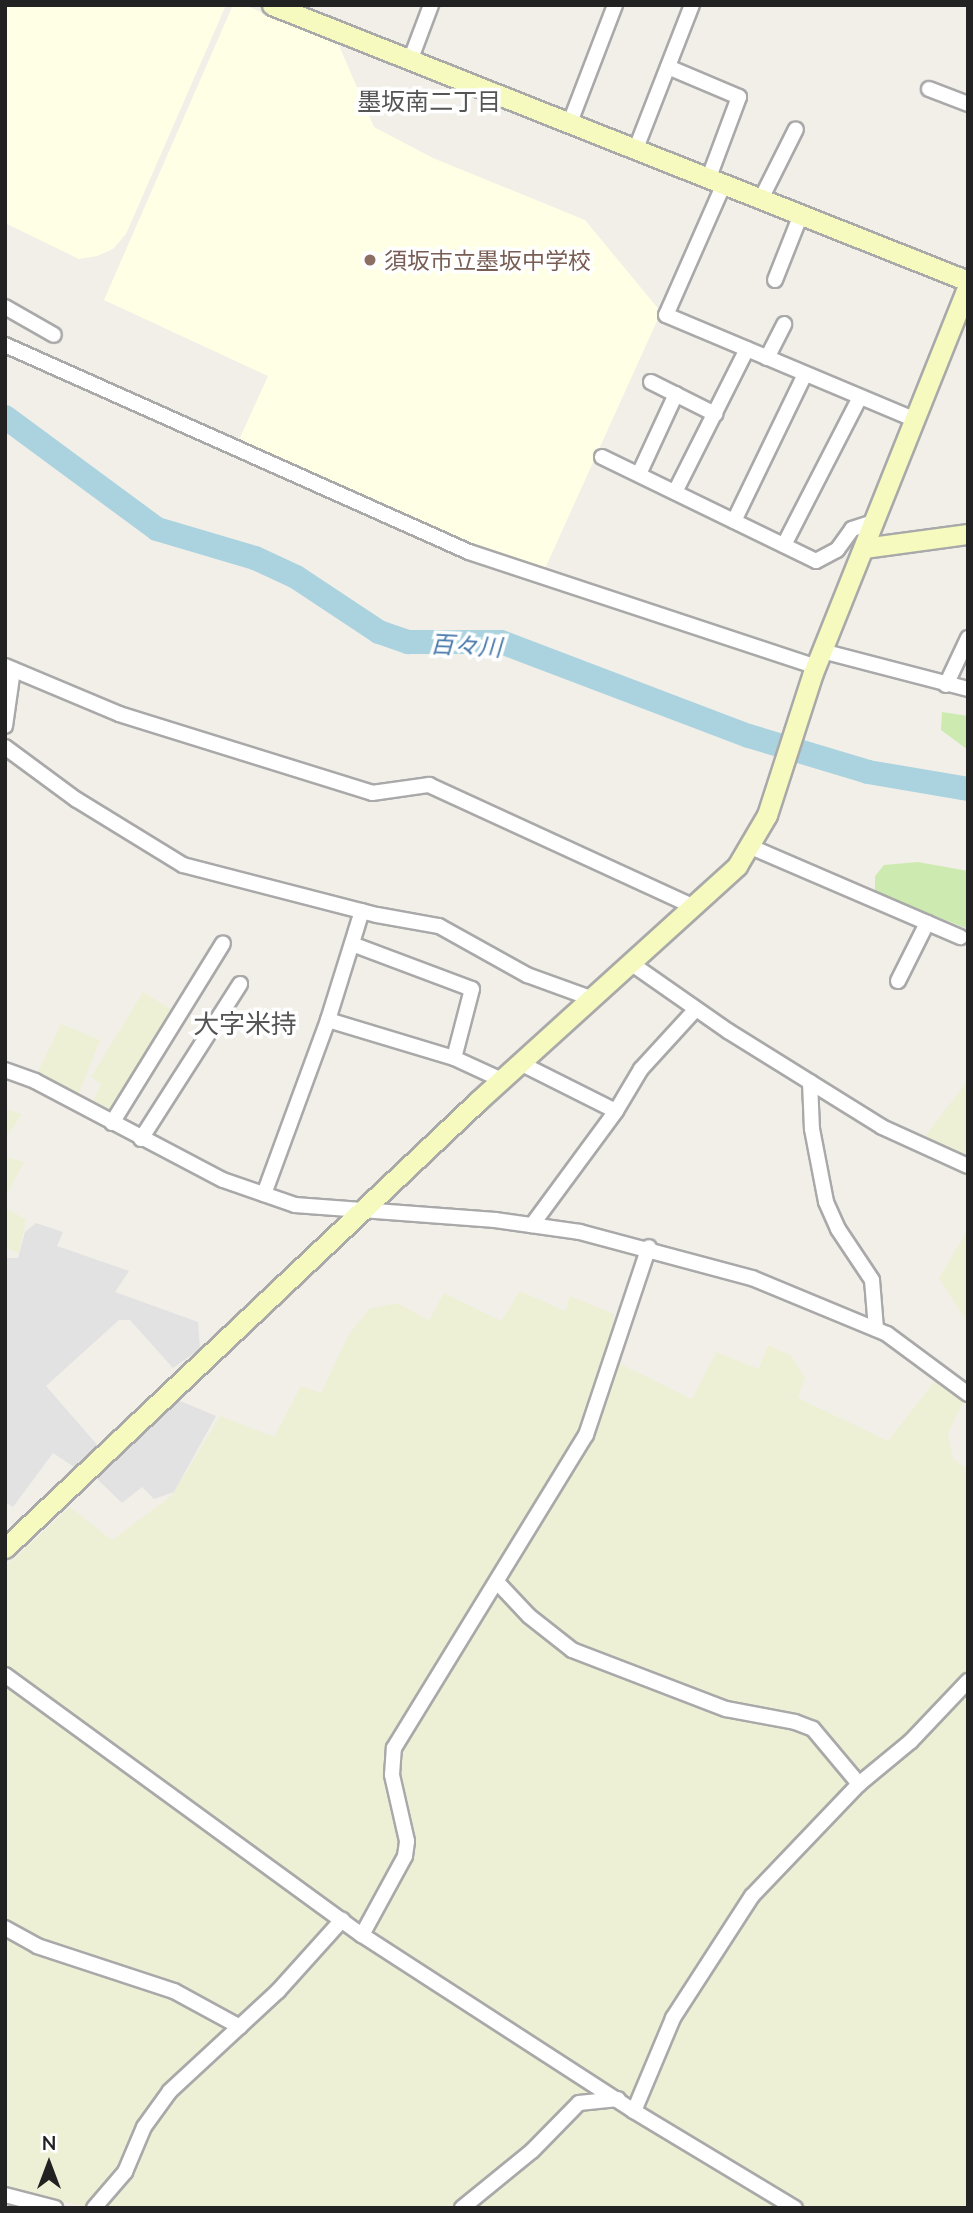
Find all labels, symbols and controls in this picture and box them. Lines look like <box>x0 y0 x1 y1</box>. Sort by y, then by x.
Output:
district label: 墨坂南二丁目 <box>357 87 501 115</box>
place label: 須坂市立墨坂中学校 <box>384 246 591 274</box>
marker: 須坂市立墨坂中学校 <box>362 252 378 268</box>
water label: 百々川 <box>429 629 503 661</box>
district label: 大字米持 <box>193 1008 297 1040</box>
north arrow <box>14 2129 84 2199</box>
text: N <box>42 2131 56 2154</box>

